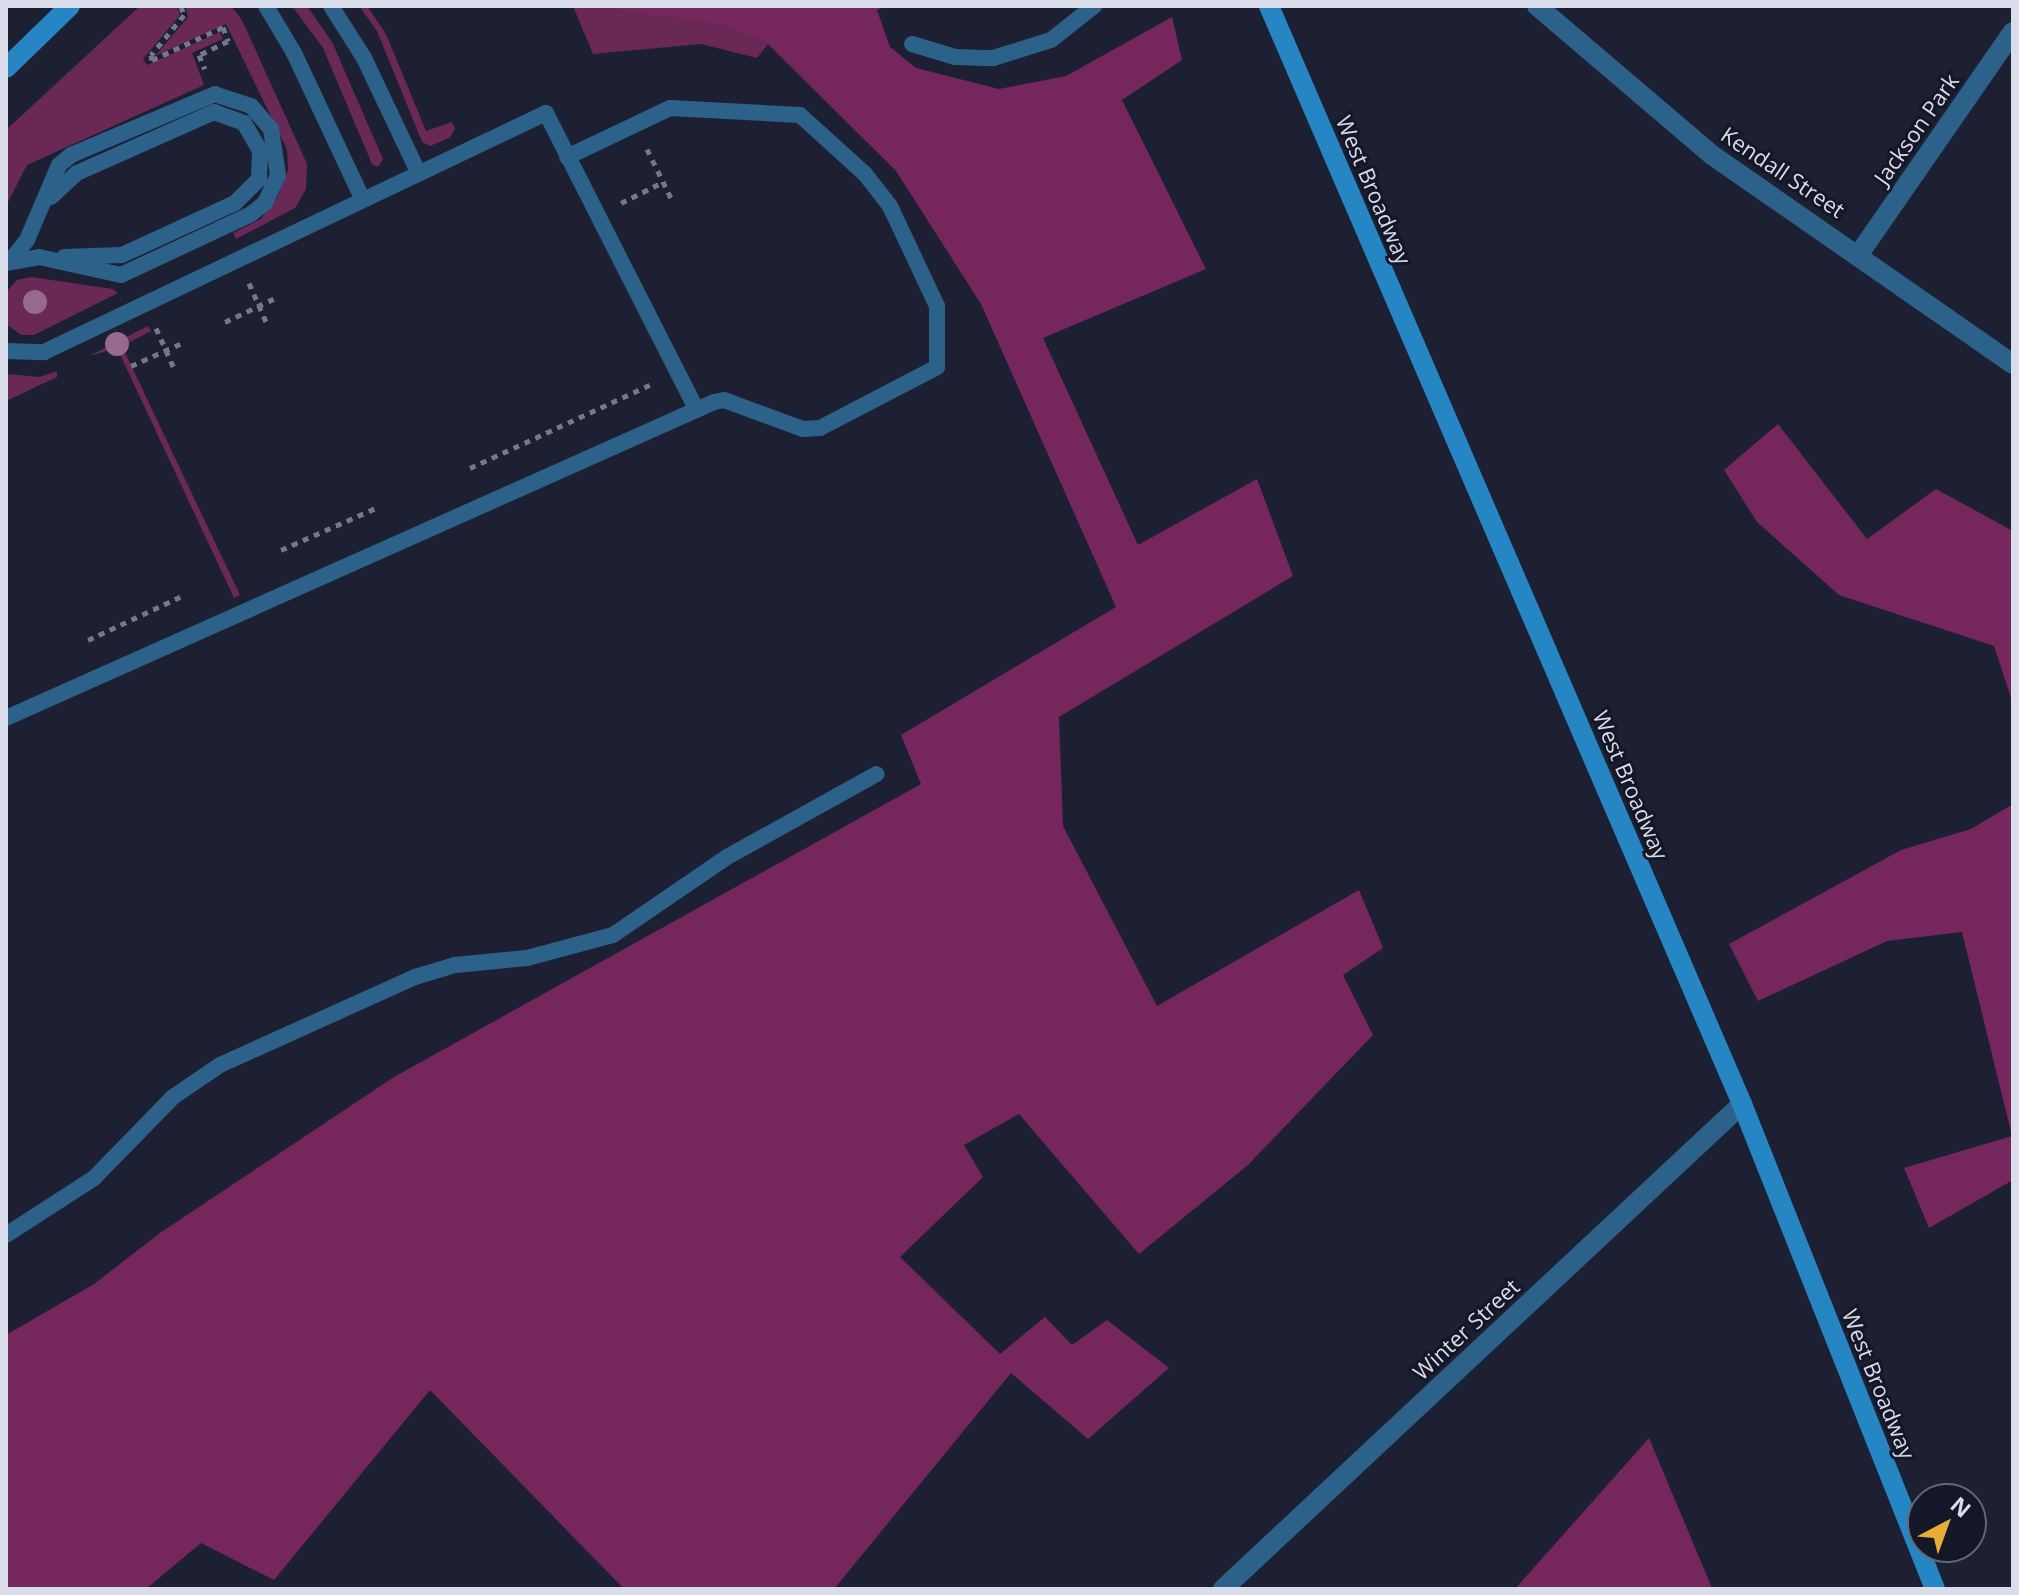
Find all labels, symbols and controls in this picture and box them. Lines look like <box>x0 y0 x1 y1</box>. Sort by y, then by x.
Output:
street label: Jackson Park <box>1868 69 1964 189</box>
street label: West Broadway <box>1331 112 1417 268</box>
street label: Kendall Street <box>1716 121 1850 223</box>
street label: West Broadway <box>1588 707 1674 863</box>
street label: Winter Street <box>1407 1273 1525 1385</box>
street label: West Broadway <box>1837 1305 1921 1463</box>
north arrow <box>1907 1483 1987 1563</box>
text: N <box>1945 1489 1978 1524</box>

